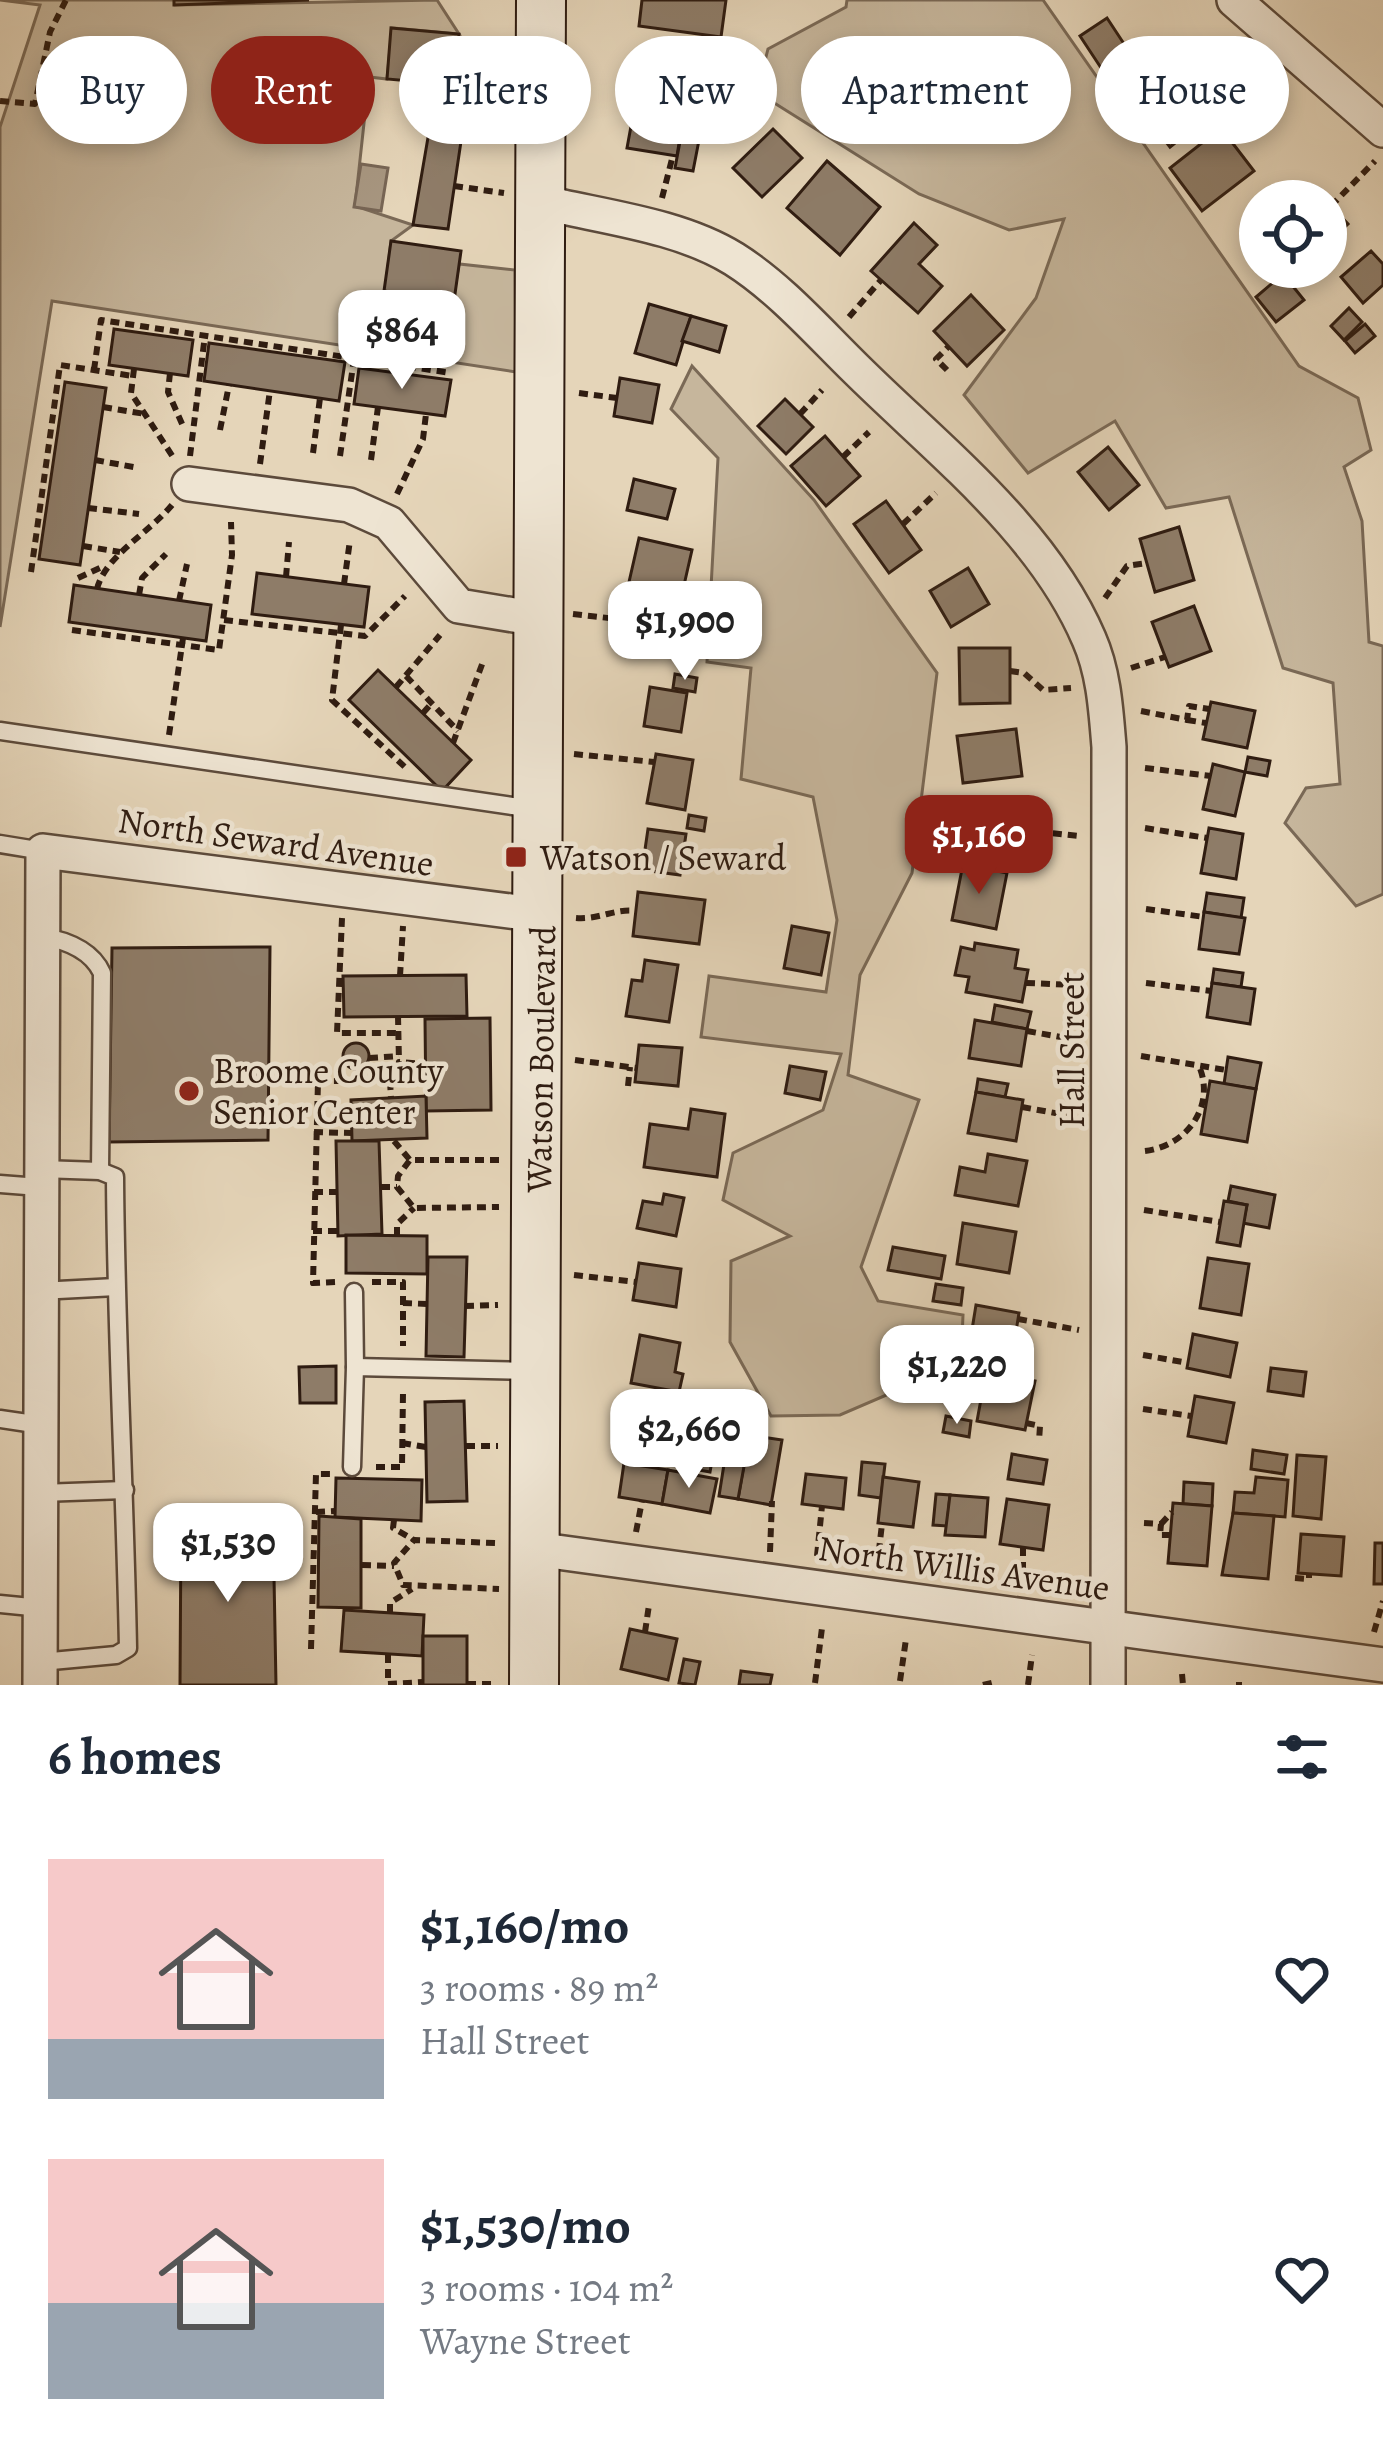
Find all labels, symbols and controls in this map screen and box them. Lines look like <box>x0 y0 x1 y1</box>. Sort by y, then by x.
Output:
chip: Buy <box>36 36 187 144</box>
chip: Rent <box>211 36 375 144</box>
chip: Filters <box>399 36 591 144</box>
chip: New <box>615 36 777 144</box>
chip: Apartment <box>801 36 1071 144</box>
chip: House <box>1095 36 1289 144</box>
map controls <box>1239 180 1347 288</box>
button: locate <box>1239 180 1347 288</box>
pin: $864 <box>331 290 473 392</box>
text: $864 <box>365 302 439 355</box>
pin: $1,900 <box>587 581 783 683</box>
text: $1,900 <box>635 593 735 646</box>
street label: North Seward Avenue <box>115 795 437 888</box>
pin: $1,160 <box>881 795 1077 897</box>
text: $1,160 <box>932 807 1026 860</box>
place label: Watson / Seward <box>539 833 787 882</box>
marker: Watson / Seward <box>503 844 529 870</box>
street label: Watson Boulevard <box>514 924 567 1194</box>
street label: Hall Street <box>1047 972 1096 1128</box>
place label: Broome County Senior Center <box>213 1046 444 1136</box>
marker: Broome County Senior Center <box>176 1078 202 1104</box>
pin: $1,220 <box>859 1325 1055 1427</box>
text: $1,220 <box>907 1337 1007 1390</box>
pin: $2,660 <box>591 1389 787 1491</box>
text: $2,660 <box>637 1401 741 1454</box>
pin: $1,530 <box>130 1503 326 1605</box>
text: $1,530 <box>180 1515 276 1568</box>
street label: North Willis Avenue <box>815 1523 1113 1612</box>
text: 6 homes <box>48 1722 222 1792</box>
icon: filters <box>1269 1724 1335 1790</box>
text: $1,160/mo <box>420 1891 629 1961</box>
icon: home <box>144 1907 288 2051</box>
icon: heart <box>1269 1946 1335 2012</box>
text: 3 rooms · 89 m² <box>420 1961 658 2014</box>
text: Hall Street <box>420 2014 589 2067</box>
text: $1,530/mo <box>420 2191 631 2261</box>
icon: home <box>144 2207 288 2351</box>
icon: heart <box>1269 2246 1335 2312</box>
text: 3 rooms · 104 m² <box>420 2261 673 2314</box>
text: Wayne Street <box>420 2314 631 2367</box>

